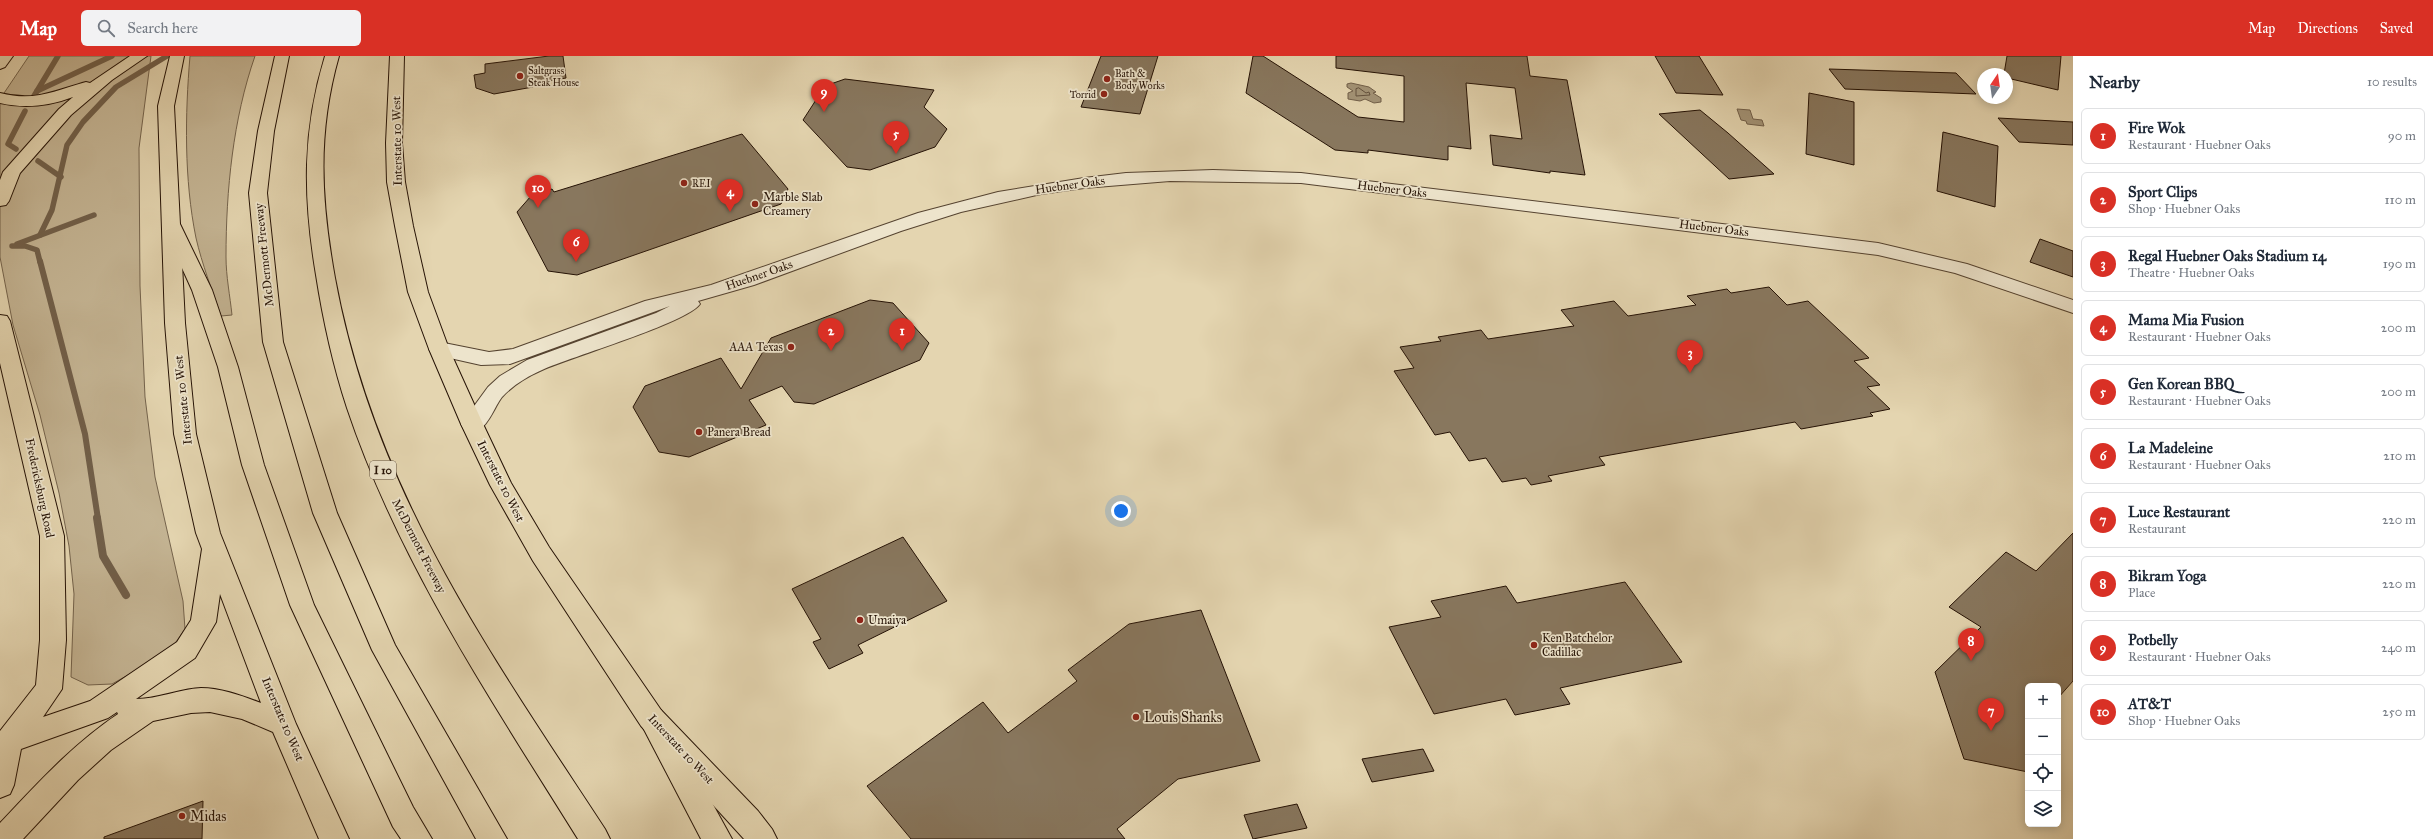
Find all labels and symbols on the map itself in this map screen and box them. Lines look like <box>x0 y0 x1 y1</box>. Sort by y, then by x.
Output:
place label: Saltgrass Steak House <box>528 65 579 89</box>
place label: Bath & Body Works <box>1115 68 1165 92</box>
north arrow <box>1977 68 2013 104</box>
marker: Saltgrass Steak House <box>515 71 525 81</box>
marker: Bath & Body Works <box>1102 74 1112 84</box>
pin: 9 <box>811 79 837 112</box>
place label: Torrid <box>1070 89 1096 101</box>
marker: Torrid <box>1099 89 1109 99</box>
street label: Interstate 10 West <box>389 95 405 186</box>
pin: 5 <box>883 121 909 154</box>
street label: Huebner Oaks <box>1034 173 1106 197</box>
pin: 10 <box>525 175 551 208</box>
marker: REI <box>679 178 689 188</box>
place label: REI <box>692 178 711 190</box>
street label: Huebner Oaks <box>1356 178 1428 200</box>
pin: 4 <box>717 179 743 212</box>
place label: Marble Slab Creamery <box>763 190 823 218</box>
marker: Marble Slab Creamery <box>750 199 760 209</box>
street label: McDermott Freeway <box>252 202 276 307</box>
street label: Huebner Oaks <box>1678 217 1750 239</box>
pin: 6 <box>563 229 589 262</box>
street label: Huebner Oaks <box>724 257 794 293</box>
pin: 2 <box>818 318 844 351</box>
pin: 1 <box>889 318 915 351</box>
place label: AAA Texas <box>728 340 783 354</box>
pin: 3 <box>1677 340 1703 373</box>
marker: AAA Texas <box>786 342 796 352</box>
street label: Interstate 10 West <box>171 354 195 445</box>
place label: Panera Bread <box>707 425 771 439</box>
marker: Panera Bread <box>694 427 704 437</box>
street label: Fredericksburg Road <box>22 437 57 539</box>
street label: Interstate 10 West <box>474 438 528 525</box>
road number: I 10 <box>370 461 396 479</box>
street label: McDermott Freeway <box>389 497 449 596</box>
your location <box>1111 501 1131 521</box>
place label: Umaiya <box>868 613 907 627</box>
marker: Umaiya <box>855 615 865 625</box>
pin: 8 <box>1958 628 1984 661</box>
place label: Ken Batchelor Cadillac <box>1542 631 1613 659</box>
marker: Ken Batchelor Cadillac <box>1529 640 1539 650</box>
street label: Interstate 10 West <box>259 675 307 764</box>
pin: 7 <box>1978 698 2004 731</box>
place label: Louis Shanks <box>1144 709 1222 726</box>
street label: Interstate 10 West <box>645 711 717 787</box>
marker: Louis Shanks <box>1131 712 1141 722</box>
place label: Midas <box>190 808 226 825</box>
marker: Midas <box>177 811 187 821</box>

